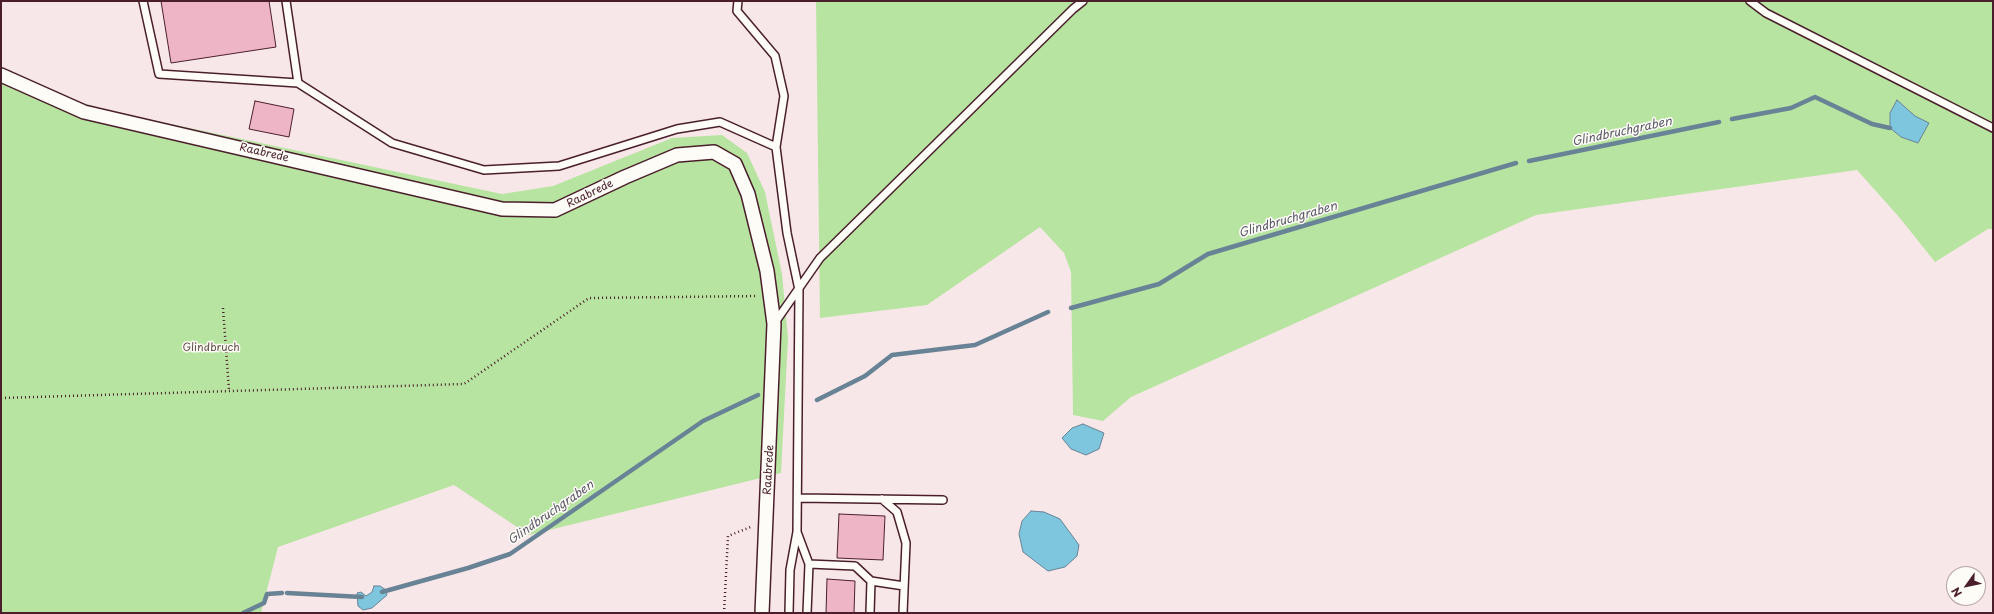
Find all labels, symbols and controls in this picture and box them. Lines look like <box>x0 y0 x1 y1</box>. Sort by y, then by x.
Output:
water label: Glindbruchgraben <box>1571 114 1673 150</box>
street label: Raabrede <box>238 141 290 165</box>
street label: Raabrede <box>565 177 615 211</box>
water label: Glindbruchgraben <box>1237 199 1339 241</box>
park label: Glindbruch <box>182 341 240 355</box>
street label: Raabrede <box>761 445 777 495</box>
water label: Glindbruchgraben <box>505 478 597 548</box>
north arrow <box>1946 566 1986 606</box>
text: N <box>1947 584 1966 601</box>

